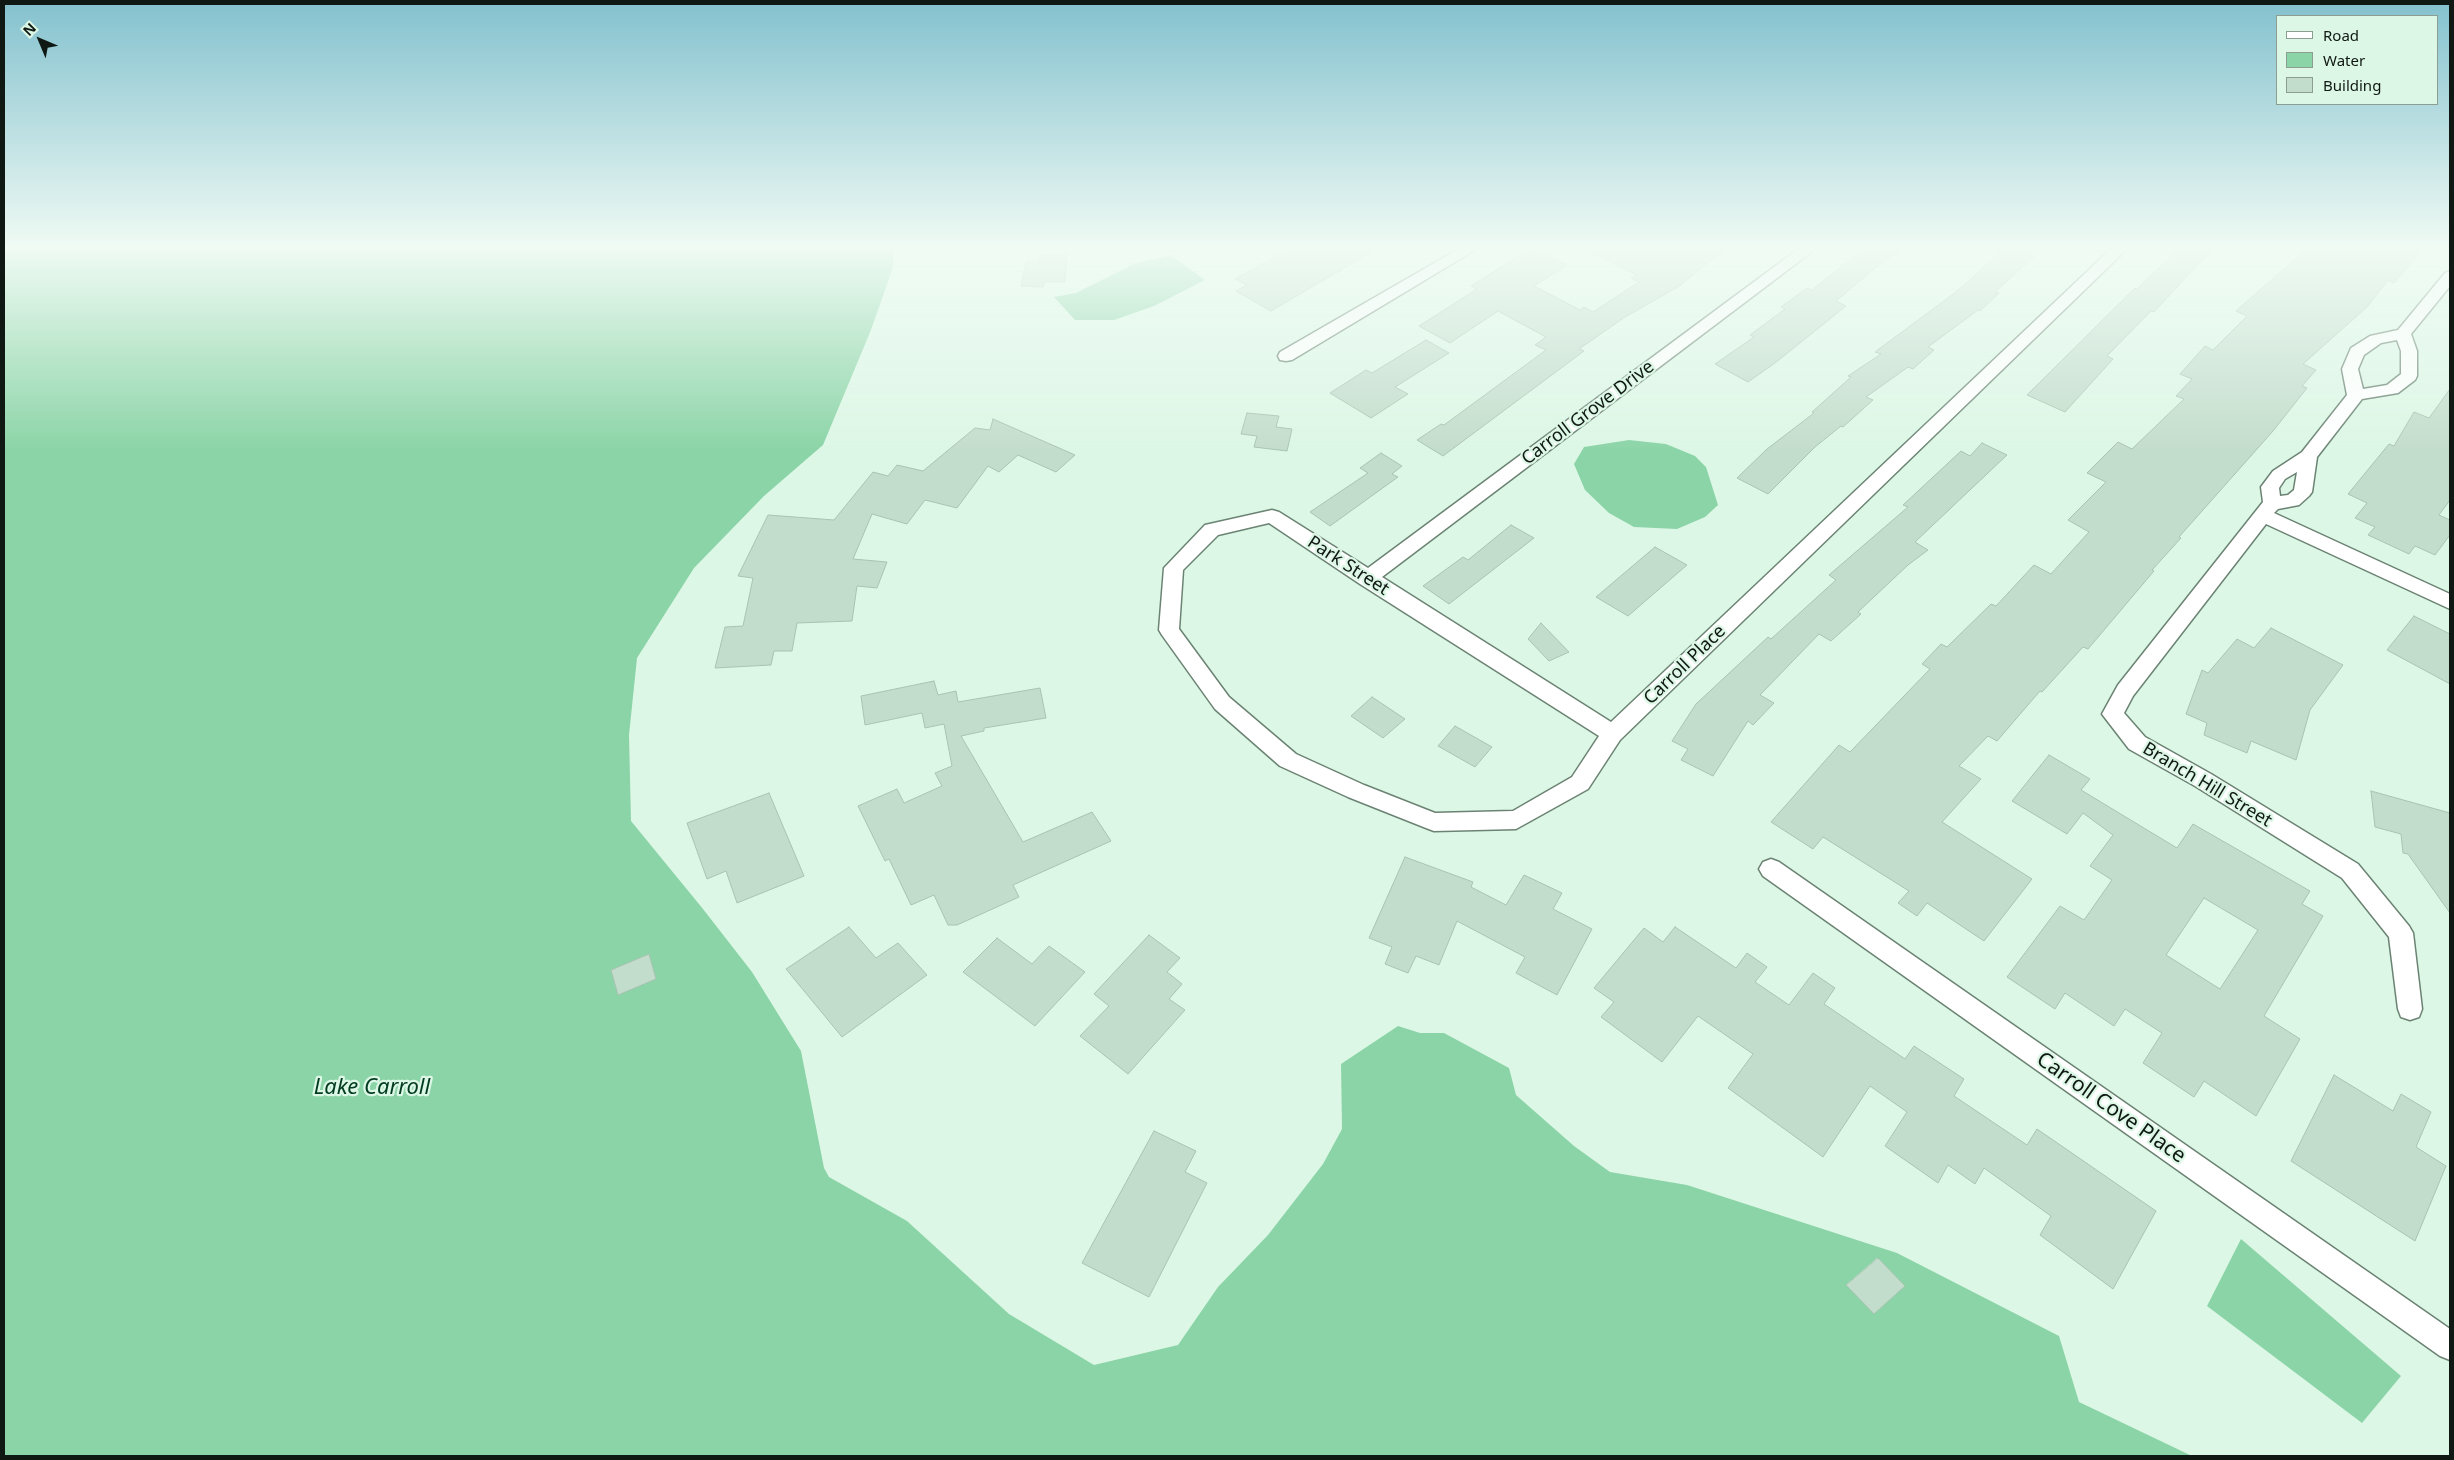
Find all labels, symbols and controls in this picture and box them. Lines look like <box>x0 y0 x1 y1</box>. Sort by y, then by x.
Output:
north arrow <box>15 15 65 65</box>
legend <box>2276 15 2439 105</box>
text: N <box>18 18 40 40</box>
text: Road <box>2323 25 2359 45</box>
text: Water <box>2323 50 2365 70</box>
text: Building <box>2323 75 2381 95</box>
street label: Carroll Grove Drive <box>1518 356 1658 470</box>
street label: Park Street <box>1303 532 1393 600</box>
street label: Carroll Place <box>1640 621 1730 709</box>
street label: Branch Hill Street <box>2139 738 2275 832</box>
street label: Carroll Cove Place <box>2032 1047 2190 1169</box>
water label: Lake Carroll <box>314 1075 430 1101</box>

